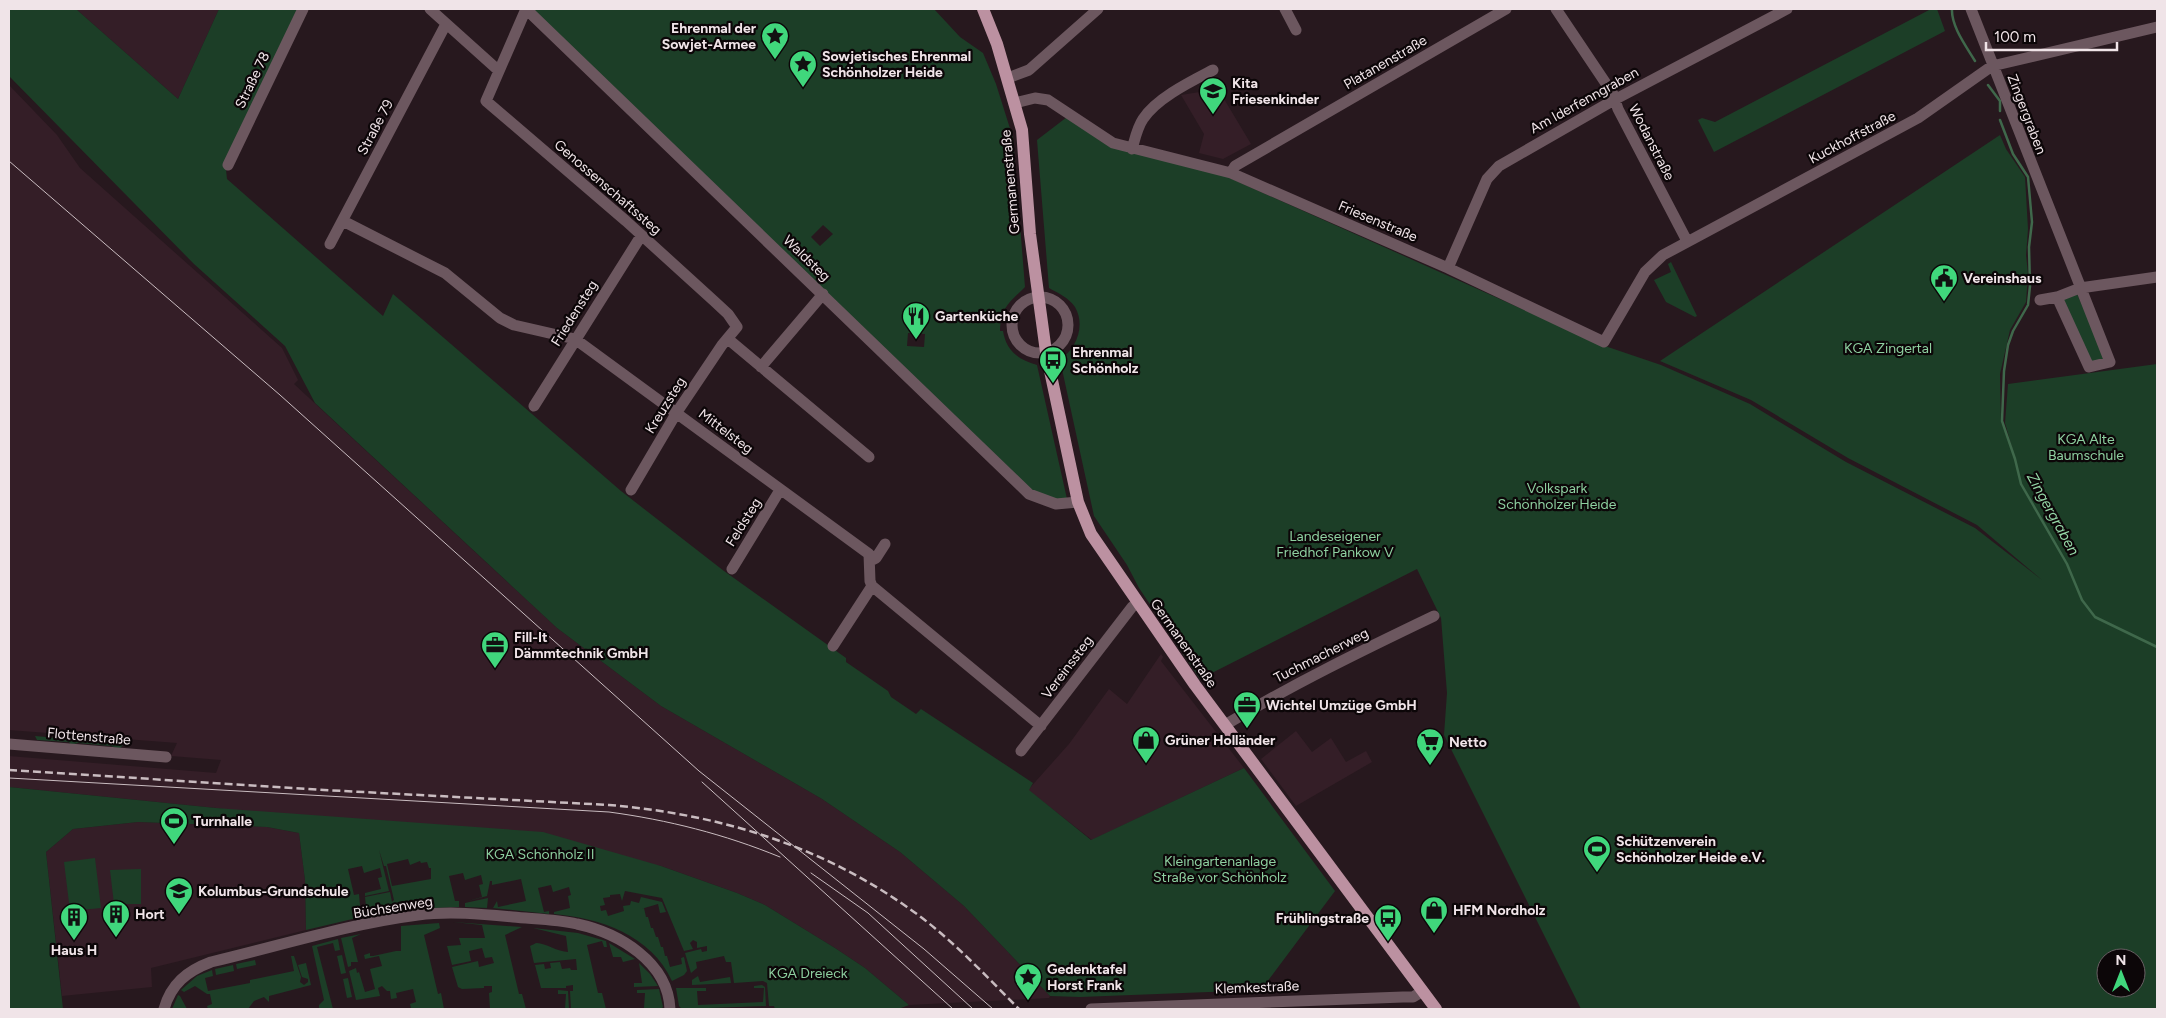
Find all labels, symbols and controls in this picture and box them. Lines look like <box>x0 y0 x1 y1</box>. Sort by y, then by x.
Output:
place label: Ehrenmal der Sowjet-Armee <box>662 20 757 53</box>
scale bar <box>1986 20 2117 52</box>
place icon: Ehrenmal der Sowjet-Armee <box>760 21 790 60</box>
text: 100 m <box>1994 28 2036 46</box>
street label: Platanenstraße <box>1341 32 1430 93</box>
place label: Sowjetisches Ehrenmal Schönholzer Heide <box>822 48 971 81</box>
street label: Straße 78 <box>231 49 273 111</box>
place icon: Sowjetisches Ehrenmal Schönholzer Heide <box>788 49 818 88</box>
street label: Am Iderfenngraben <box>1527 63 1642 137</box>
street label: Zingergraben <box>2003 72 2050 157</box>
place label: Kita Friesenkinder <box>1232 75 1320 108</box>
school or university icon: Kita Friesenkinder <box>1198 76 1228 115</box>
street label: Straße 79 <box>354 97 397 158</box>
street label: Wodanstraße <box>1625 101 1678 184</box>
street label: Kuckhoffstraße <box>1806 107 1899 168</box>
street label: Germanenstraße <box>997 129 1024 235</box>
street label: Genossenschaftssteg <box>551 136 665 239</box>
street label: Friesenstraße <box>1336 197 1420 246</box>
street label: Waldsteg <box>780 232 834 285</box>
public building icon: Vereinshaus <box>1929 263 1959 302</box>
place label: Vereinshaus <box>1963 270 2042 287</box>
street label: Friedensteg <box>548 277 601 349</box>
restaurant icon: Gartenküche <box>901 301 931 340</box>
place label: Gartenküche <box>935 308 1018 325</box>
park label: KGA Zingertal <box>1844 340 1932 357</box>
place label: Ehrenmal Schönholz <box>1072 344 1139 377</box>
bus stop icon: Ehrenmal Schönholz <box>1038 345 1068 384</box>
street label: Kreuzsteg <box>641 374 689 437</box>
street label: Mittelsteg <box>695 405 756 457</box>
park label: KGA Alte Baumschule <box>2048 431 2124 464</box>
water label: Zingergraben <box>2023 470 2083 558</box>
park label: Volkspark Schönholzer Heide <box>1498 480 1617 513</box>
street label: Feldsteg <box>722 495 765 550</box>
park label: Landeseigener Friedhof Pankow V <box>1276 528 1394 561</box>
street label: Germanenstraße <box>1147 596 1221 691</box>
street label: Tuchmacherweg <box>1271 624 1371 687</box>
place label: Fill-It Dämmtechnik GmbH <box>514 629 648 662</box>
office icon: Fill-It Dämmtechnik GmbH <box>480 630 510 669</box>
street label: Vereinssteg <box>1038 632 1097 702</box>
office icon: Wichtel Umzüge GmbH <box>1232 690 1262 729</box>
place label: Wichtel Umzüge GmbH <box>1266 697 1417 714</box>
street label: Flottenstraße <box>46 724 132 749</box>
shop icon: Grüner Holländer <box>1131 725 1161 764</box>
supermarket icon: Netto <box>1415 727 1445 766</box>
place label: Grüner Holländer <box>1165 732 1276 749</box>
place label: Netto <box>1449 734 1487 751</box>
sports icon: Turnhalle <box>159 806 189 845</box>
place label: Turnhalle <box>193 813 252 830</box>
place label: Schützenverein Schönholzer Heide e.V. <box>1616 833 1765 866</box>
sports icon: Schützenverein Schönholzer Heide e.V. <box>1582 834 1612 873</box>
park label: KGA Schönholz II <box>486 846 594 863</box>
park label: Kleingartenanlage Straße vor Schönholz <box>1153 853 1287 886</box>
school or university icon: Kolumbus-Grundschule <box>164 876 194 915</box>
place label: Kolumbus-Grundschule <box>198 883 349 900</box>
street label: Büchsenweg <box>352 893 434 922</box>
shop icon: HFM Nordholz <box>1419 895 1449 934</box>
building icon: Hort <box>101 899 131 938</box>
building icon: Haus H <box>59 902 89 941</box>
place label: HFM Nordholz <box>1453 902 1546 919</box>
bus stop icon: Frühlingstraße <box>1373 903 1403 942</box>
place label: Hort <box>135 906 165 923</box>
place label: Frühlingstraße <box>1276 910 1369 927</box>
place label: Haus H <box>51 942 97 959</box>
north arrow <box>2096 948 2146 998</box>
text: N <box>2116 952 2126 969</box>
place label: Gedenktafel Horst Frank <box>1047 961 1126 994</box>
place icon: Gedenktafel Horst Frank <box>1013 962 1043 1001</box>
park label: KGA Dreieck <box>768 965 848 982</box>
street label: Klemkestraße <box>1214 978 1300 997</box>

